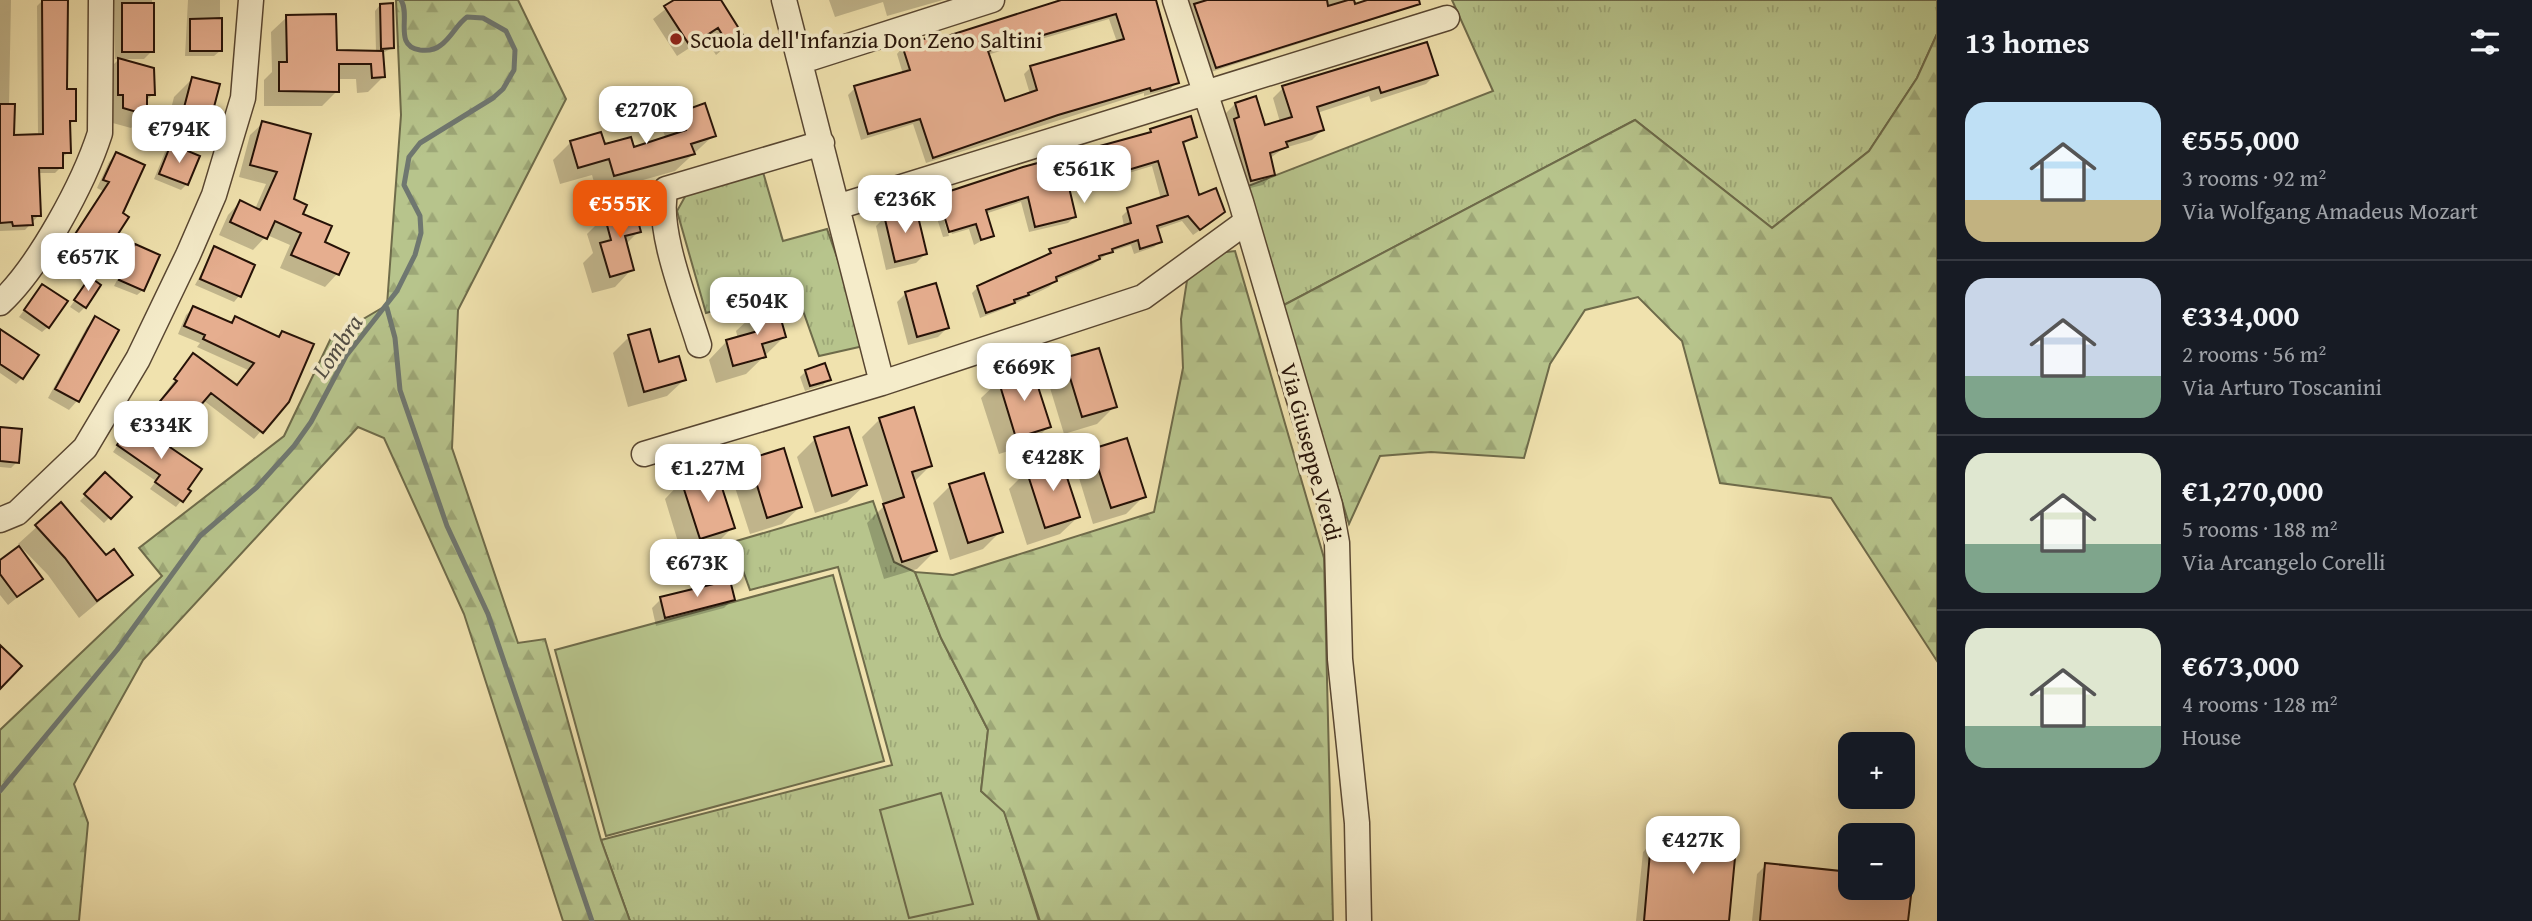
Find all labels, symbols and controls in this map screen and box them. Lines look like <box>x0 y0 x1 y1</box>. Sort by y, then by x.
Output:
text: 13 homes <box>1965 20 2090 64</box>
place label: Scuola dell'Infanzia Don Zeno Saltini <box>690 23 1042 56</box>
icon: filters <box>2466 23 2504 61</box>
marker: Scuola dell'Infanzia Don Zeno Saltini <box>668 31 684 47</box>
pin: €270K <box>597 86 695 146</box>
text: €270K <box>615 92 677 125</box>
pin: €794K <box>130 106 228 165</box>
text: €794K <box>148 111 210 144</box>
text: €555,000 <box>2182 117 2299 161</box>
icon: home <box>2021 130 2105 214</box>
pin: €561K <box>1035 146 1133 205</box>
text: €561K <box>1053 151 1115 184</box>
text: 3 rooms · 92 m² <box>2182 161 2326 194</box>
pin: €236K <box>856 176 954 235</box>
pin: €555K <box>571 180 669 240</box>
text: €236K <box>874 181 936 214</box>
text: €555K <box>589 186 651 219</box>
text: Via Wolfgang Amadeus Mozart <box>2182 194 2478 227</box>
pin: €657K <box>39 233 137 293</box>
text: €657K <box>57 239 119 272</box>
pin: €504K <box>708 278 806 337</box>
text: €504K <box>726 283 788 316</box>
text: €334,000 <box>2182 293 2299 337</box>
icon: home <box>2021 306 2105 390</box>
water label: Lombra <box>302 307 371 386</box>
text: 2 rooms · 56 m² <box>2182 337 2326 370</box>
pin: €669K <box>975 344 1073 403</box>
text: €669K <box>993 349 1055 382</box>
street label: Via Giuseppe Verdi <box>1272 359 1352 545</box>
text: Via Arturo Toscanini <box>2182 370 2382 403</box>
pin: €334K <box>112 402 210 461</box>
text: €334K <box>130 407 192 440</box>
pin: €428K <box>1004 434 1102 493</box>
text: €428K <box>1022 439 1084 472</box>
pin: €1.27M <box>651 444 765 504</box>
text: €1.27M <box>671 450 745 483</box>
text: €1,270,000 <box>2182 468 2323 512</box>
icon: home <box>2021 481 2105 565</box>
text: 5 rooms · 188 m² <box>2182 512 2337 545</box>
pin: €673K <box>648 540 746 599</box>
text: €673K <box>666 545 728 578</box>
text: Via Arcangelo Corelli <box>2182 545 2386 578</box>
text: €673,000 <box>2182 643 2299 687</box>
icon: home <box>2021 656 2105 740</box>
text: 4 rooms · 128 m² <box>2182 687 2337 720</box>
text: House <box>2182 720 2241 753</box>
map controls <box>1838 732 1915 900</box>
button: + <box>1838 732 1915 809</box>
pin: €427K <box>1644 816 1742 876</box>
text: €427K <box>1662 822 1724 855</box>
button: − <box>1838 823 1915 900</box>

